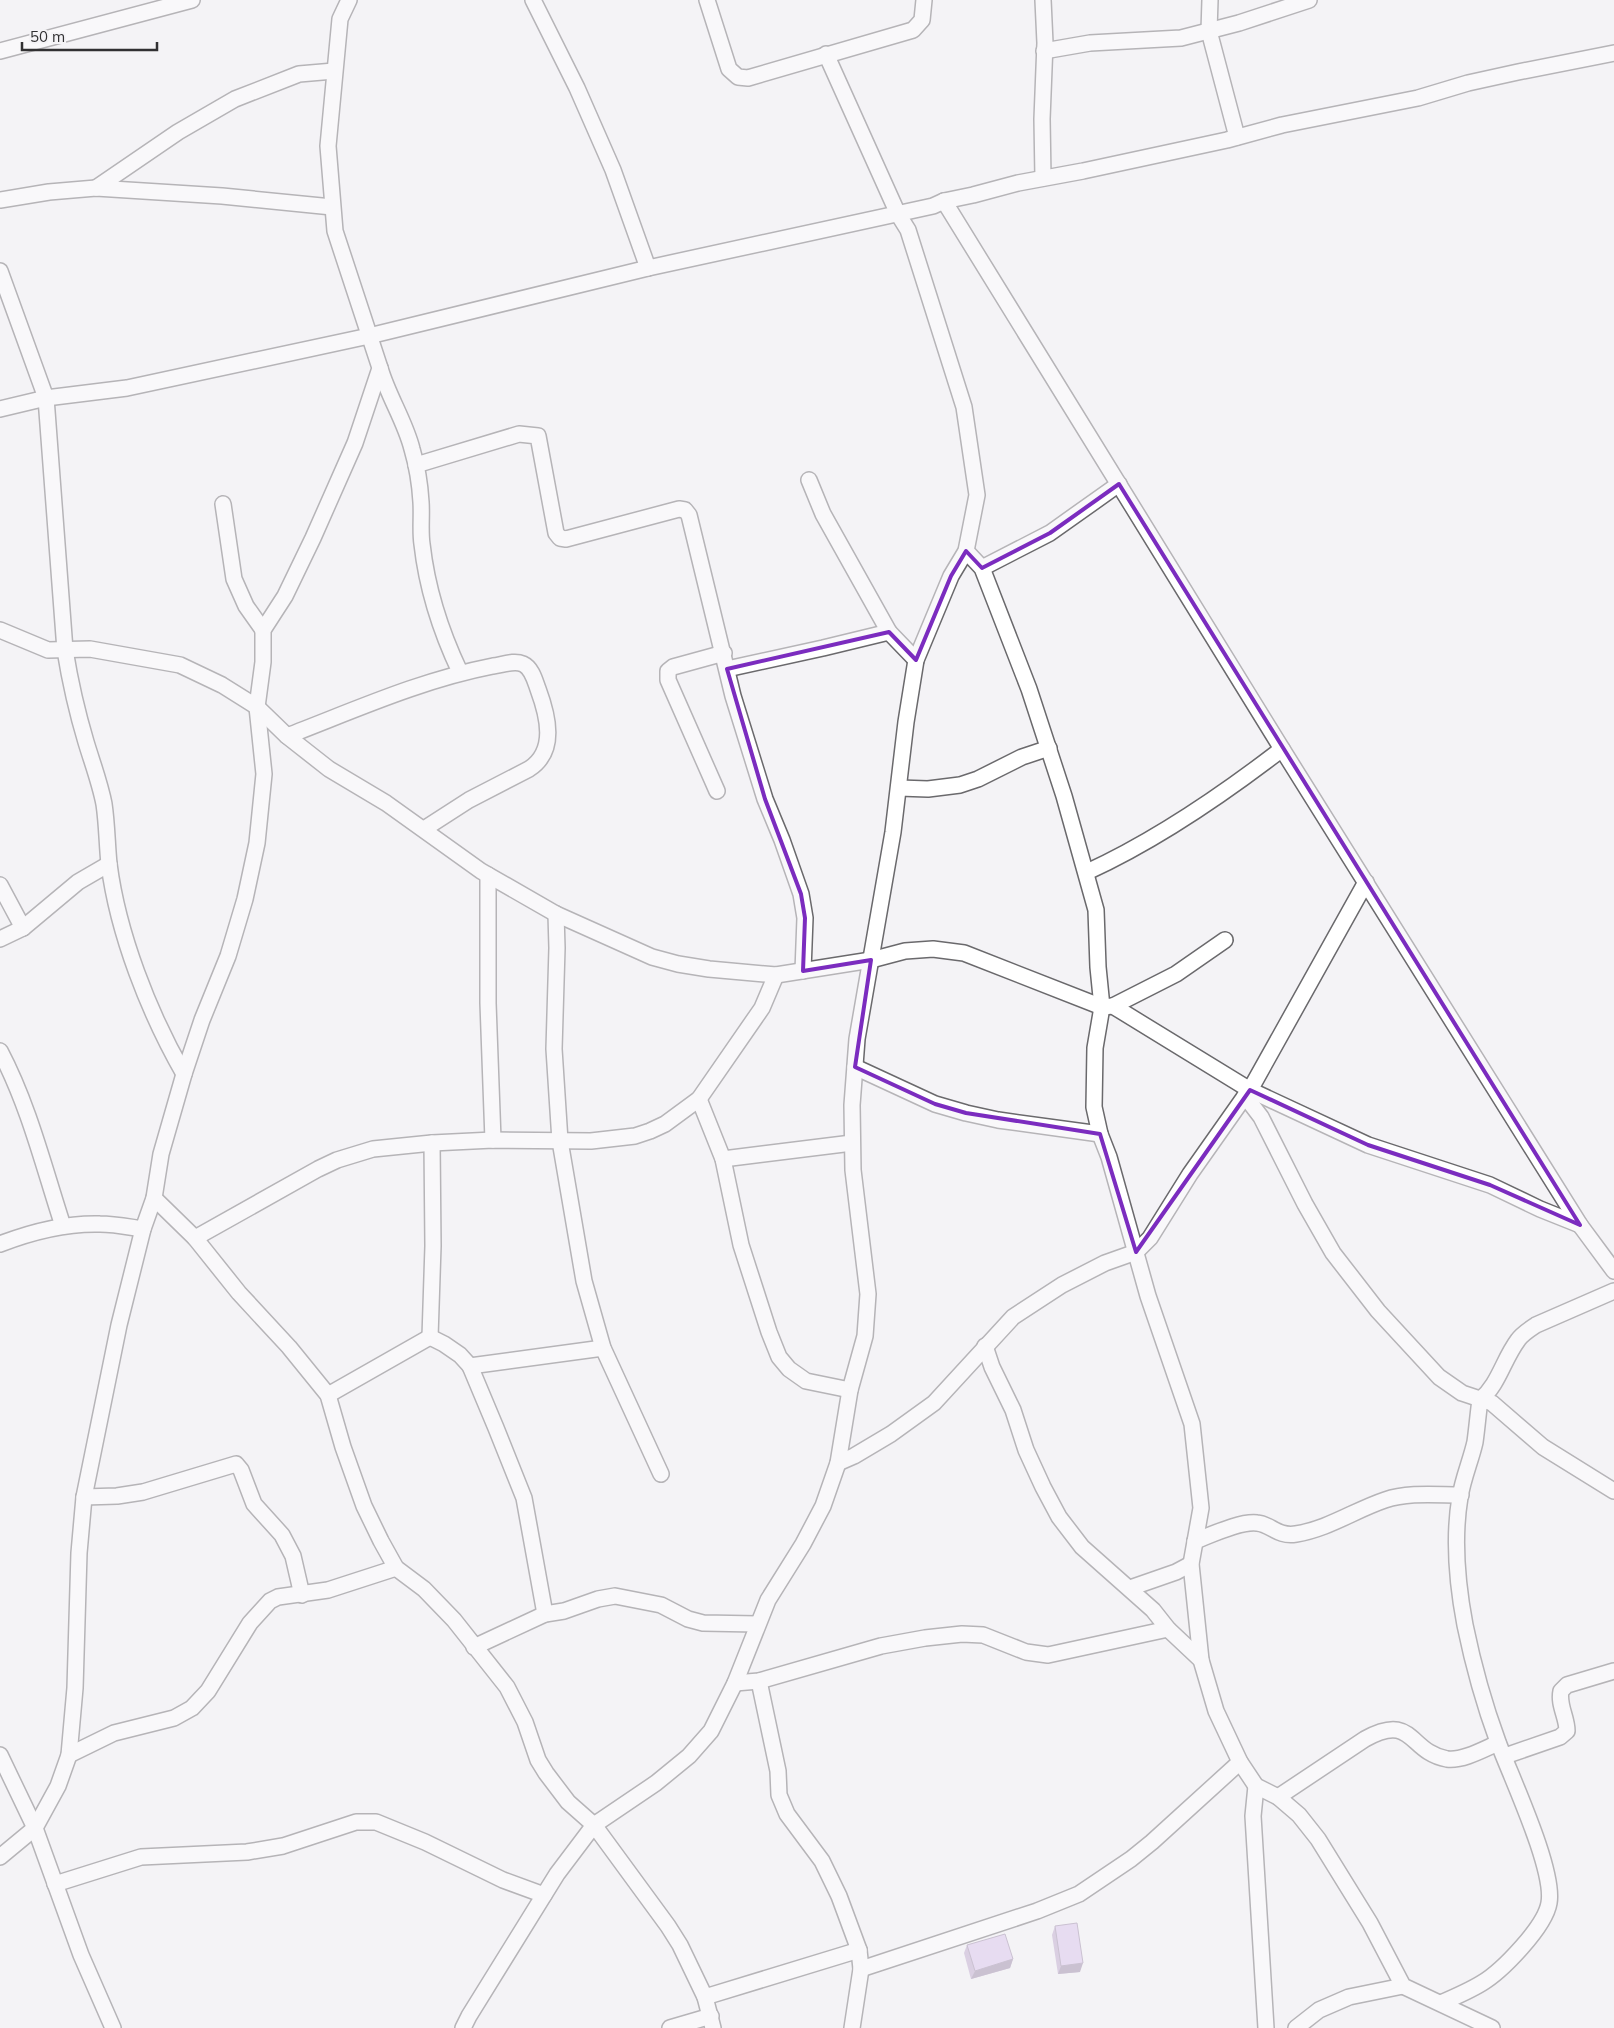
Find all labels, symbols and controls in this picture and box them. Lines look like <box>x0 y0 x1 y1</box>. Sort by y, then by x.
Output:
scale bar <box>22 20 158 52</box>
text: 50 m <box>30 27 65 46</box>

